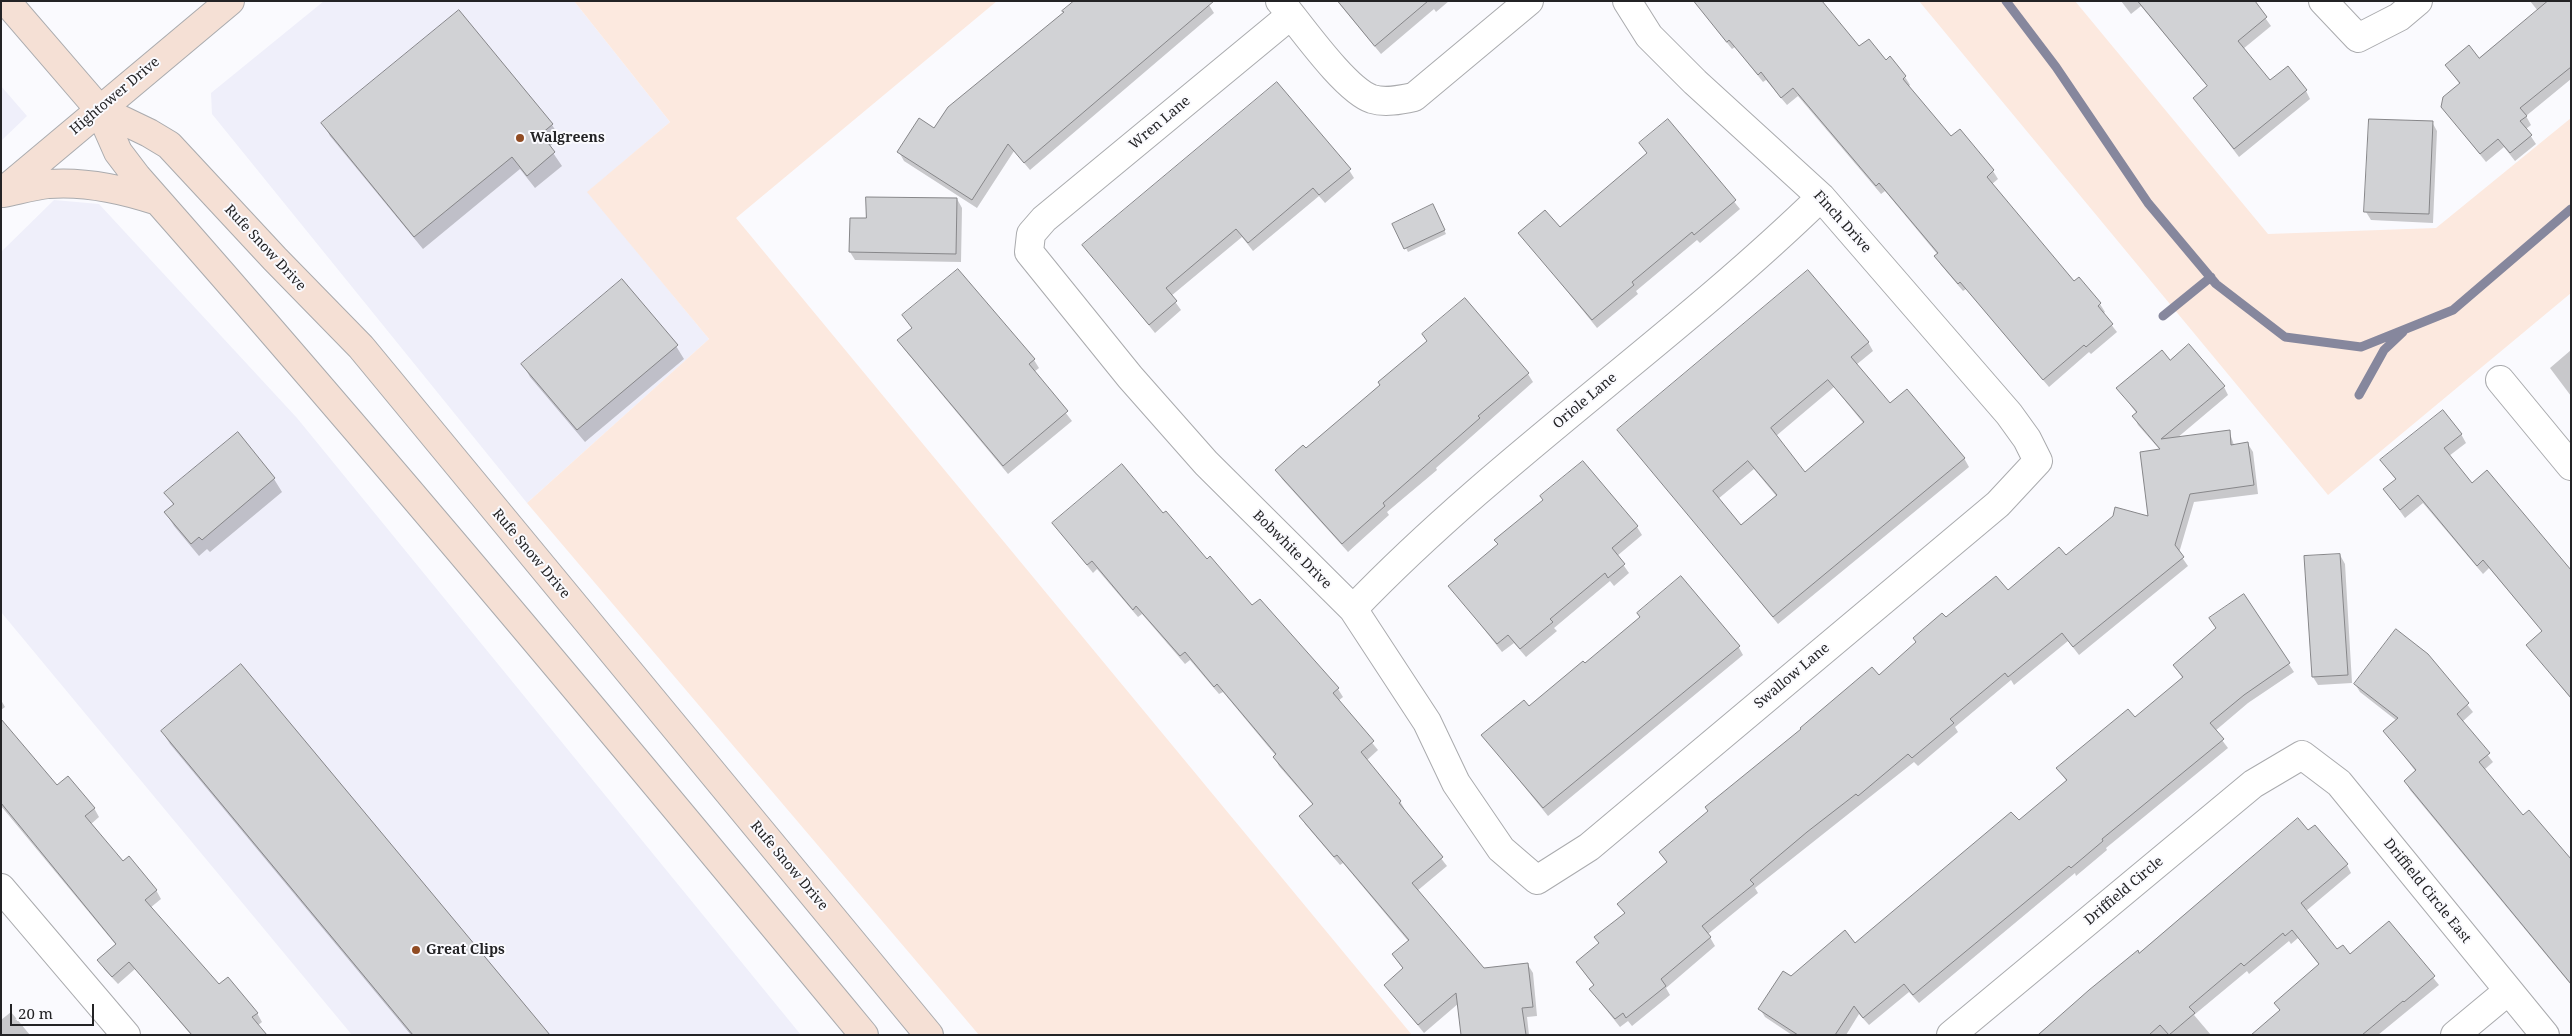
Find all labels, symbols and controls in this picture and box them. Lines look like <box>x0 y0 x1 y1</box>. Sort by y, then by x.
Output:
street label: Hightower Drive <box>67 54 163 138</box>
street label: Wren Lane <box>1126 93 1194 153</box>
place label: Walgreens <box>530 130 605 146</box>
marker: Walgreens <box>514 132 526 144</box>
street label: Finch Drive <box>1810 187 1874 257</box>
street label: Rufe Snow Drive <box>221 201 309 295</box>
street label: Oriole Lane <box>1550 369 1620 433</box>
street label: Rufe Snow Drive <box>489 506 573 602</box>
street label: Bobwhite Drive <box>1249 507 1335 593</box>
street label: Swallow Lane <box>1751 640 1833 712</box>
street label: Rufe Snow Drive <box>747 818 831 914</box>
street label: Driffield Circle East <box>2380 836 2474 946</box>
street label: Driffield Circle <box>2081 853 2167 929</box>
place label: Great Clips <box>426 942 505 958</box>
marker: Great Clips <box>410 944 422 956</box>
scale bar <box>12 994 96 1026</box>
text: 20 m <box>18 1003 53 1023</box>

